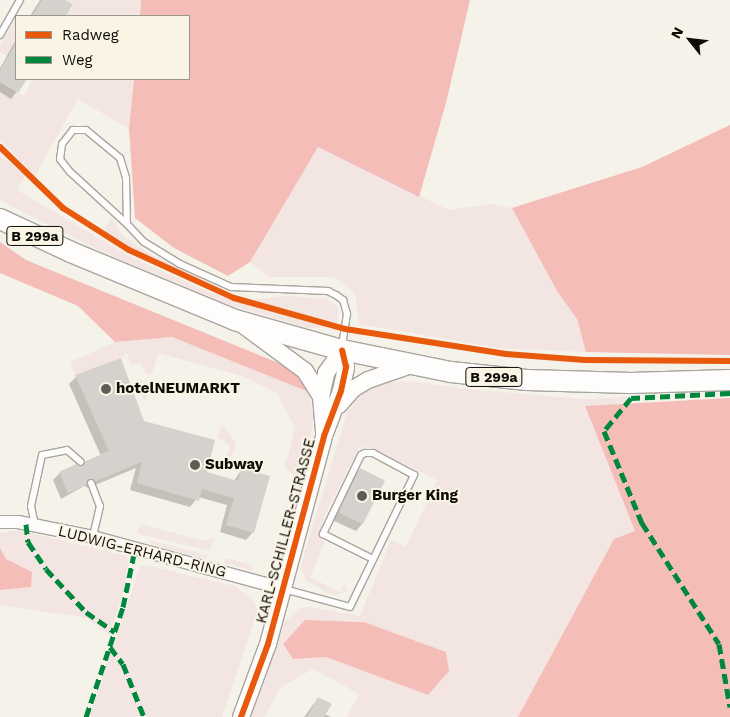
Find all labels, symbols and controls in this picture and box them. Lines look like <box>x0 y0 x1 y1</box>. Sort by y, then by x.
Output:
legend <box>15 15 190 80</box>
north arrow <box>665 15 715 65</box>
text: N <box>667 24 686 41</box>
text: Radweg <box>62 26 119 44</box>
text: Weg <box>62 51 93 69</box>
road number: B 299a <box>6 225 64 248</box>
road number: B 299a <box>465 366 523 388</box>
place label: hotelNEUMARKT <box>116 380 240 398</box>
marker: hotelNEUMARKT <box>100 383 112 395</box>
street label: KARL-SCHILLER-STRASSE <box>253 436 319 626</box>
place label: Subway <box>205 456 263 474</box>
marker: Subway <box>189 459 201 471</box>
place label: Burger King <box>372 487 458 505</box>
marker: Burger King <box>356 490 368 502</box>
street label: LUDWIG-ERHARD-RING <box>56 522 228 582</box>

